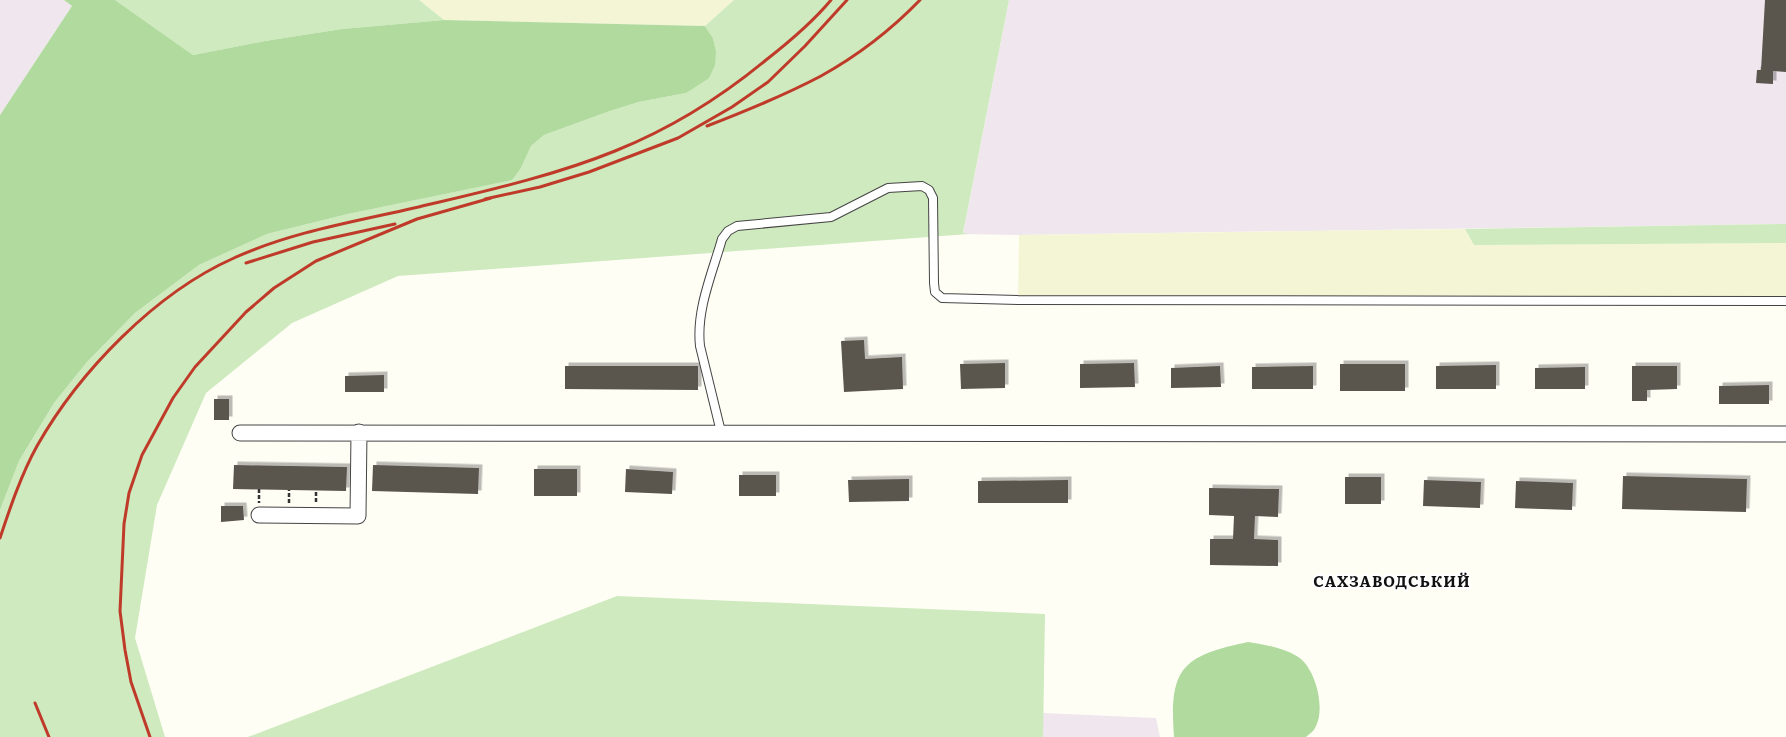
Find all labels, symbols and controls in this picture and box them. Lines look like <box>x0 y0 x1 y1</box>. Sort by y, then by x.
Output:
district label: САХЗАВОДСЬКИЙ <box>1313 569 1471 592</box>

